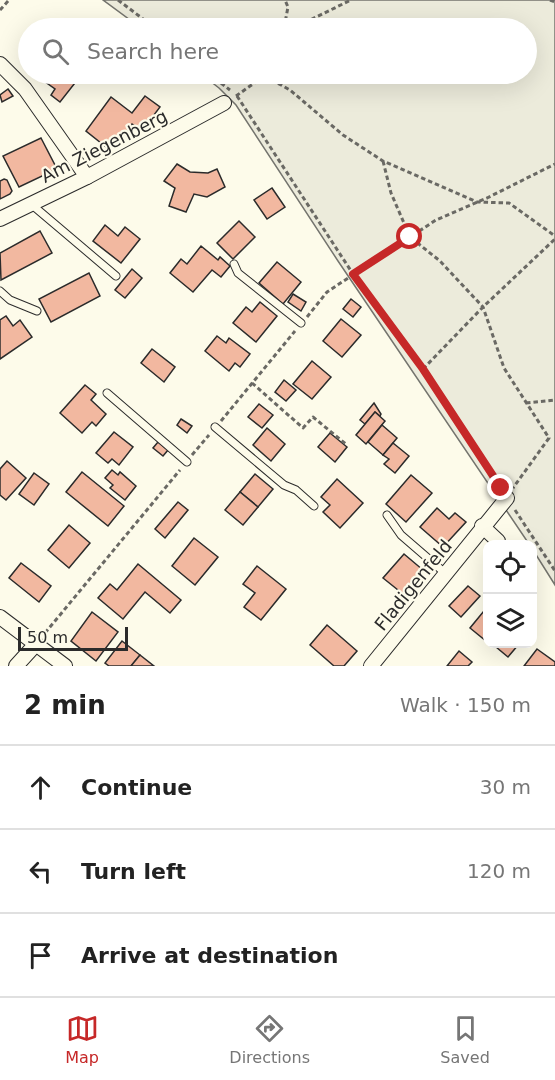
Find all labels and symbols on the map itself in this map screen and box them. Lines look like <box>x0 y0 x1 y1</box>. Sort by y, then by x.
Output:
street label: Am Ziegenberg <box>37 105 171 187</box>
route start <box>396 223 422 249</box>
route end <box>487 474 513 500</box>
street label: Fladigenfeld <box>370 535 456 635</box>
scale bar <box>18 624 128 652</box>

